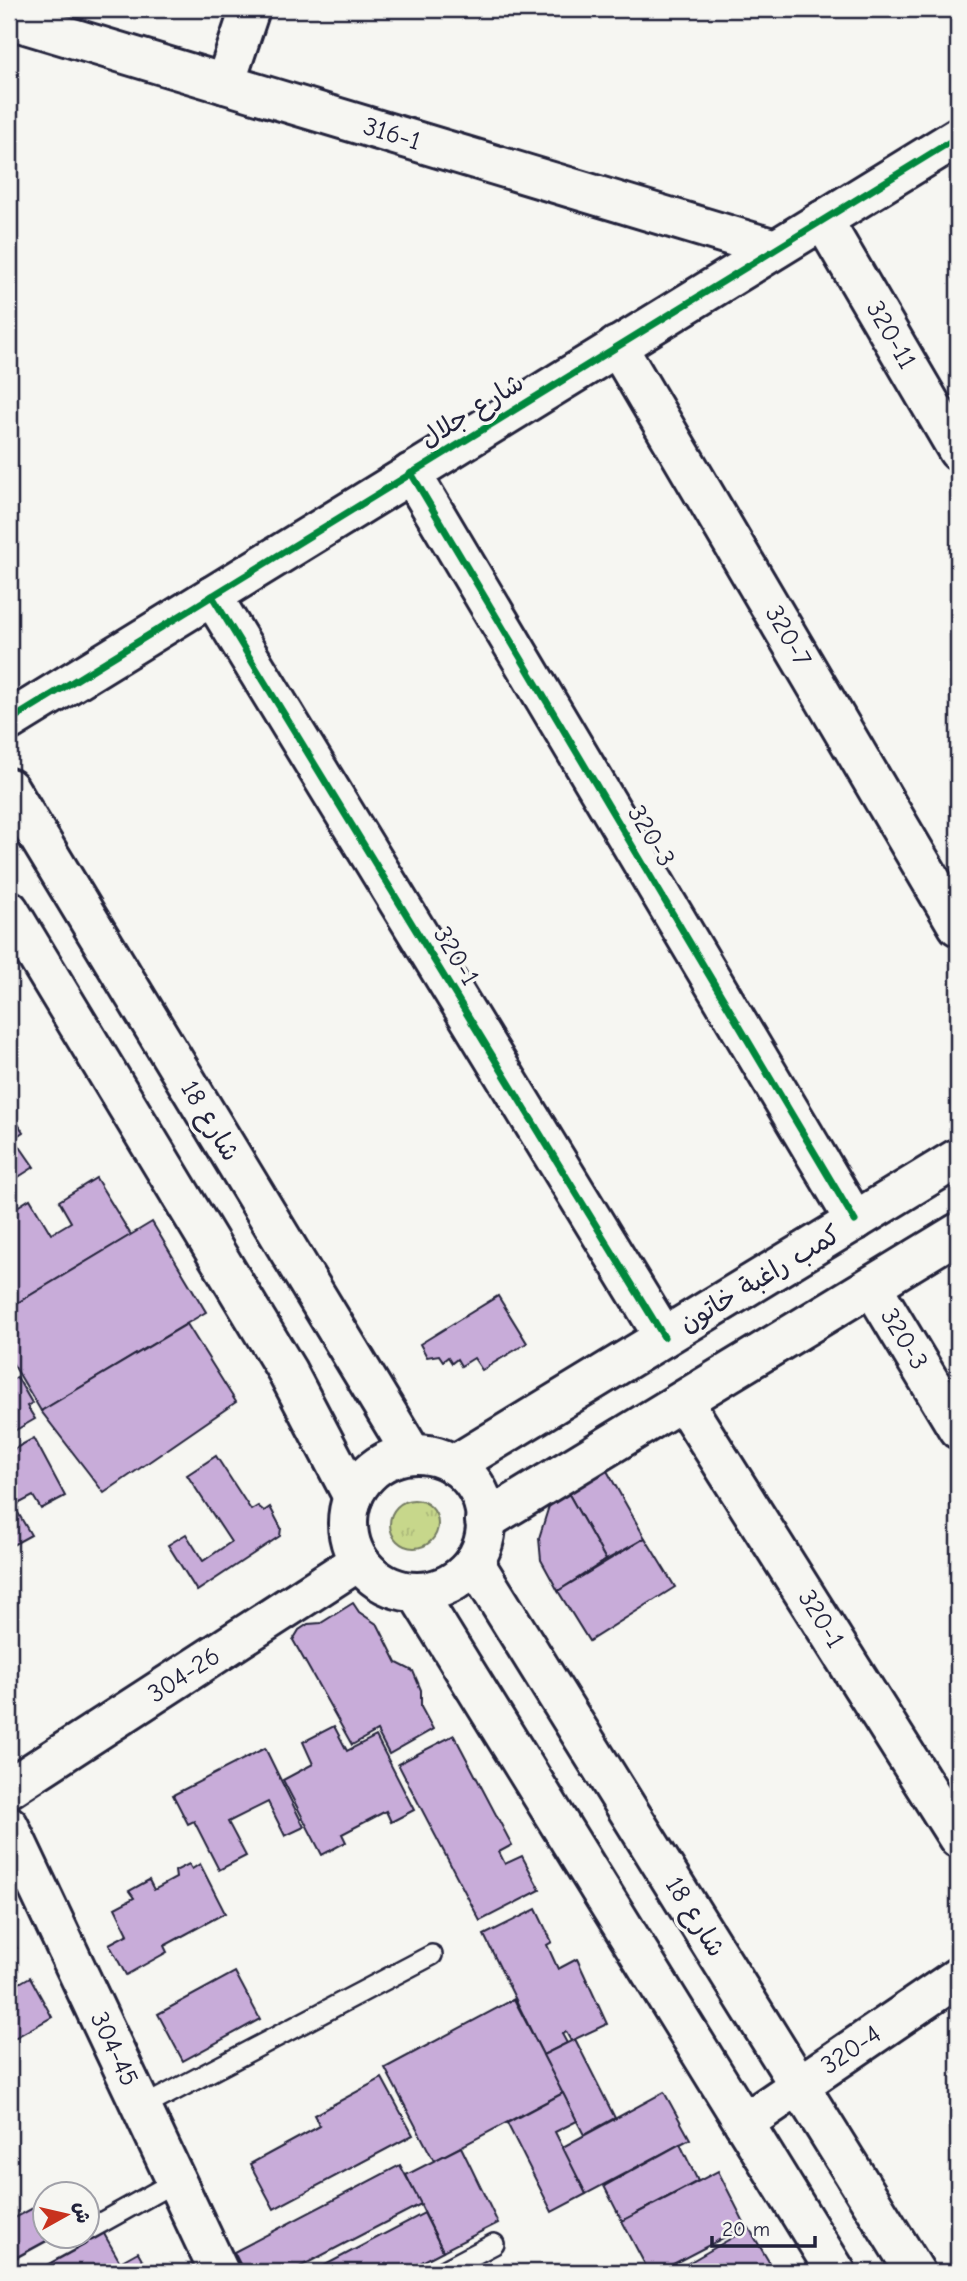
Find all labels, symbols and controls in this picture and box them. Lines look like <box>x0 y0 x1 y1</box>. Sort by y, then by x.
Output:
street label: 316-1 <box>360 111 424 157</box>
street label: 320-11 <box>860 296 922 374</box>
street label: شارع جلال <box>415 367 530 456</box>
street label: 320-7 <box>759 600 817 672</box>
street label: 320-3 <box>621 800 681 872</box>
street label: 320-1 <box>427 921 485 991</box>
street label: شارع 18 <box>173 1075 246 1168</box>
street label: كمب راغبة خاتون <box>674 1219 846 1339</box>
street label: 320-3 <box>874 1303 934 1375</box>
street label: 320-1 <box>791 1584 851 1654</box>
street label: 304-26 <box>142 1641 226 1709</box>
street label: شارع 18 <box>657 1871 731 1964</box>
street label: 304-45 <box>84 2007 144 2091</box>
street label: 320-4 <box>815 2019 887 2081</box>
north arrow <box>32 2180 102 2250</box>
text: ش <box>69 2201 94 2225</box>
scale bar <box>712 2204 815 2248</box>
text: 20 m <box>722 2217 770 2241</box>

